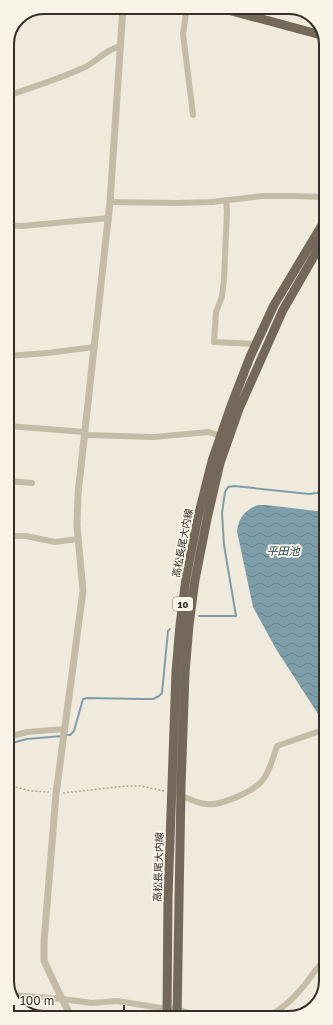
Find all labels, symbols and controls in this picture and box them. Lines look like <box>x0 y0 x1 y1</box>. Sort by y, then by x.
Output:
street label: 高松長尾大内線 <box>169 507 195 579</box>
water label: 平田池 <box>267 544 300 557</box>
road number: 10 <box>173 597 193 611</box>
street label: 高松長尾大内線 <box>151 832 165 902</box>
scale bar <box>14 987 124 1013</box>
text: 100 m <box>20 993 54 1008</box>

